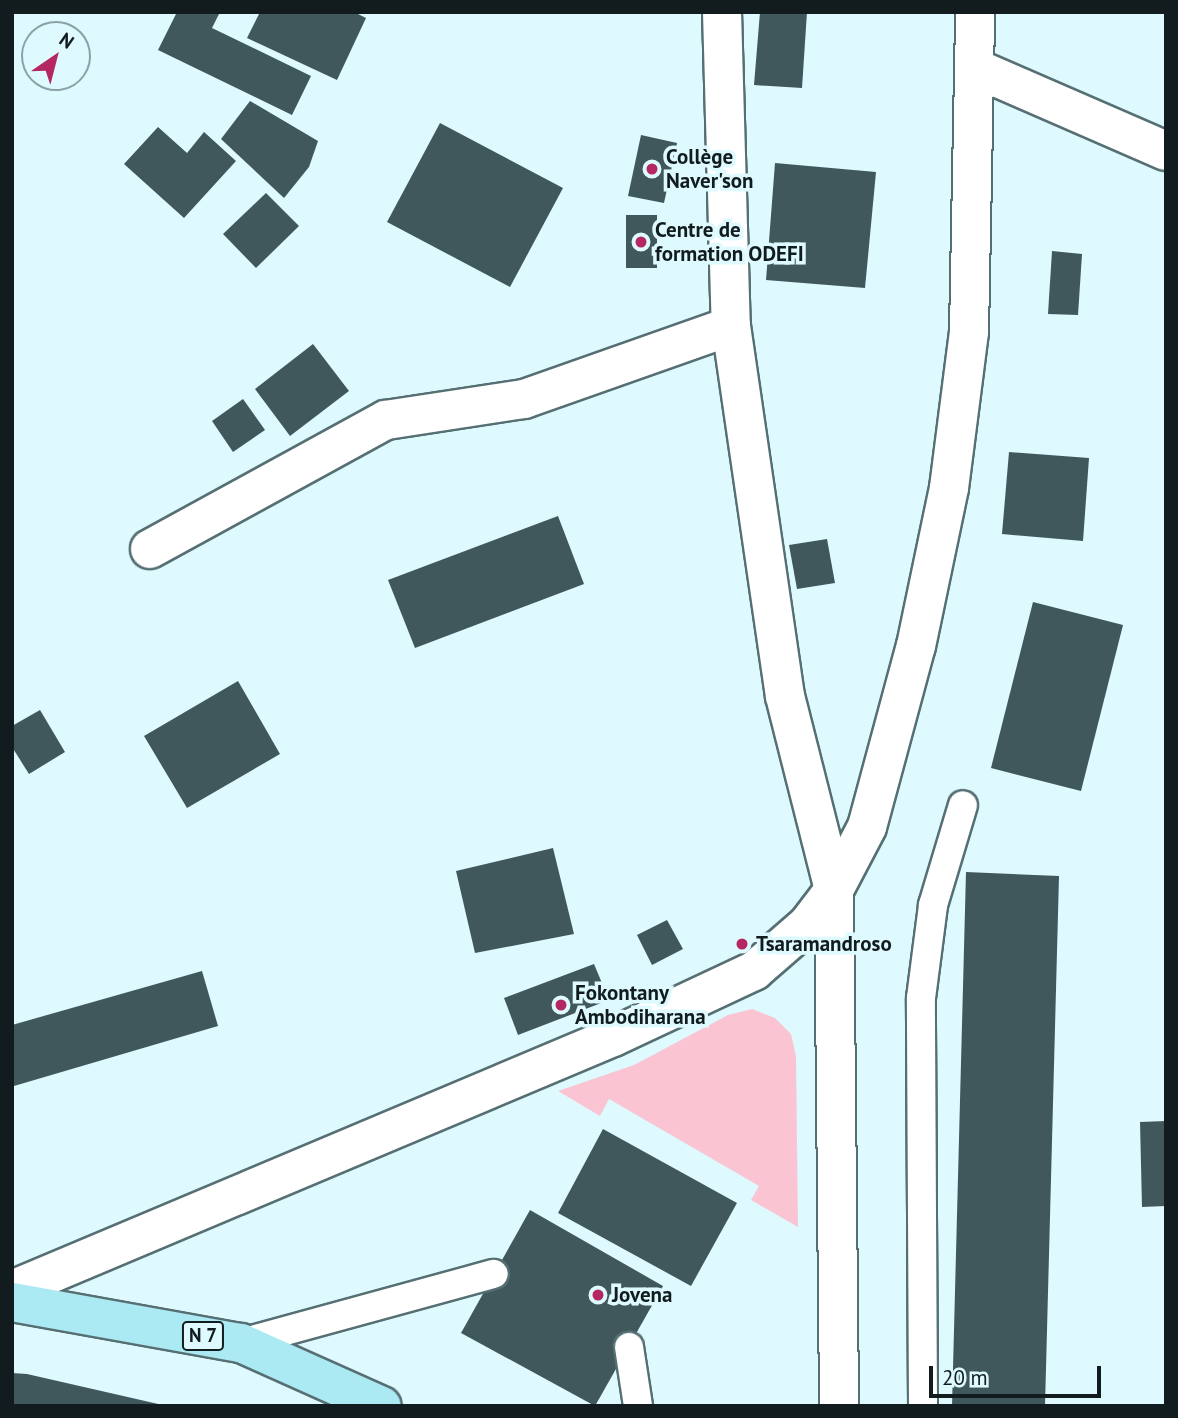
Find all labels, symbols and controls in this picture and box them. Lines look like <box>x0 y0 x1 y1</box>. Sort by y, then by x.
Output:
north arrow <box>21 21 91 91</box>
text: N <box>55 27 79 54</box>
place label: Collège Naver'son <box>666 144 754 194</box>
marker: Collège Naver'son <box>644 161 660 177</box>
place label: Centre de formation ODEFI <box>655 217 804 267</box>
marker: Centre de formation ODEFI <box>633 234 649 250</box>
place label: Tsaramandroso <box>756 931 892 957</box>
marker: Tsaramandroso <box>734 936 750 952</box>
place label: Fokontany Ambodiharana <box>575 980 706 1030</box>
marker: Fokontany Ambodiharana <box>553 997 569 1013</box>
place label: Jovena <box>612 1282 672 1308</box>
marker: Jovena <box>590 1287 606 1303</box>
road number: N 7 <box>180 1320 226 1352</box>
scale bar <box>933 1352 1104 1396</box>
text: 20 m <box>942 1364 988 1391</box>

